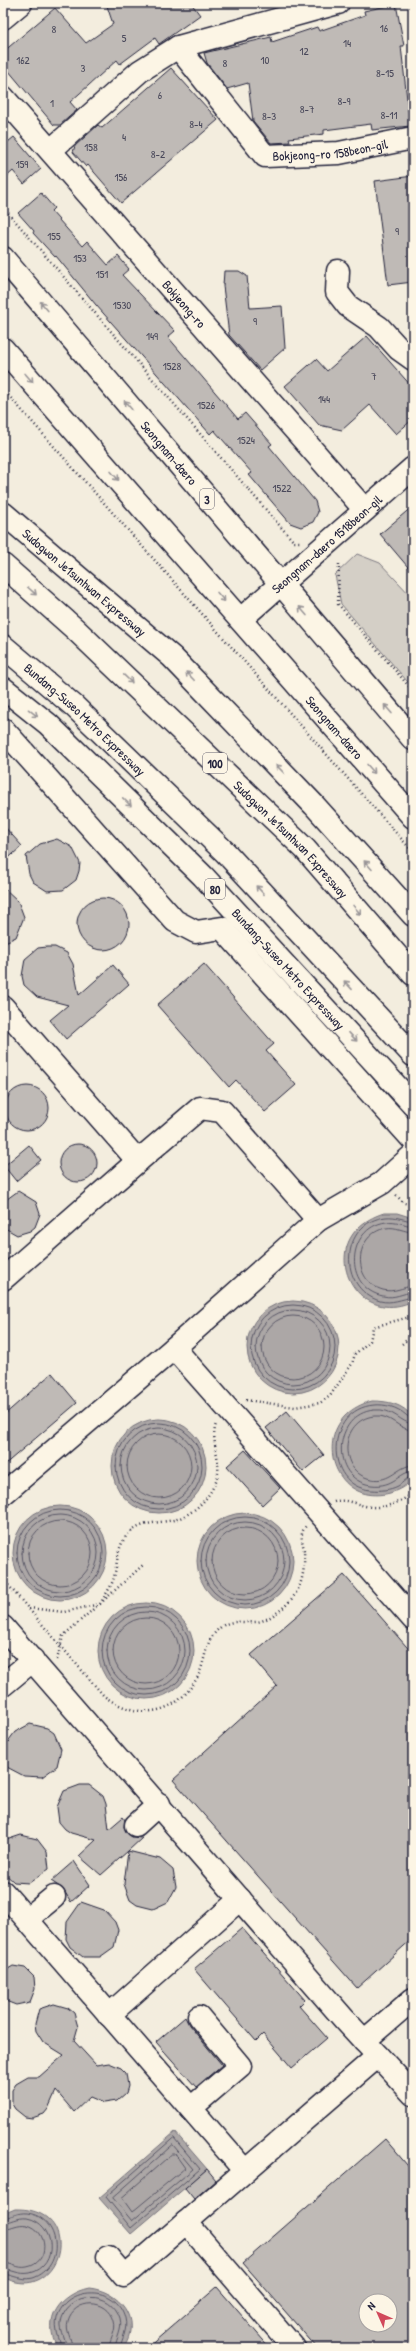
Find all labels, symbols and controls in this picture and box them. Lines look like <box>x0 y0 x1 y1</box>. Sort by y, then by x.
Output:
house number: 16 <box>380 21 389 35</box>
house number: 8 <box>52 22 57 36</box>
house number: 5 <box>122 31 127 45</box>
house number: 14 <box>343 36 351 50</box>
house number: 12 <box>299 44 309 58</box>
house number: 162 <box>16 53 30 67</box>
house number: 10 <box>261 53 270 67</box>
house number: 8 <box>223 56 228 70</box>
house number: 3 <box>81 61 86 75</box>
house number: 8-15 <box>376 66 394 80</box>
house number: 6 <box>158 88 163 102</box>
house number: 8-9 <box>337 94 351 108</box>
house number: 1 <box>50 96 54 110</box>
house number: 8-7 <box>300 102 314 116</box>
house number: 8-11 <box>380 108 398 122</box>
house number: 8-3 <box>262 109 276 123</box>
house number: 8-4 <box>189 117 203 131</box>
house number: 4 <box>122 130 126 144</box>
street label: Bokjeong-ro 158beon-gil <box>272 134 390 165</box>
house number: 158 <box>84 140 98 154</box>
house number: 8-2 <box>151 147 165 161</box>
house number: 159 <box>16 157 28 171</box>
house number: 156 <box>114 170 128 184</box>
house number: 9 <box>395 224 399 238</box>
house number: 155 <box>47 229 61 243</box>
house number: 153 <box>73 251 87 265</box>
house number: 151 <box>96 267 108 281</box>
street label: Bokjeong-ro <box>158 276 210 332</box>
house number: 1530 <box>113 298 131 312</box>
one-way arrow <box>39 301 48 311</box>
house number: 9 <box>253 314 257 328</box>
house number: 149 <box>146 329 158 343</box>
house number: 1528 <box>163 359 182 373</box>
house number: 7 <box>371 369 377 383</box>
one-way arrow <box>24 373 33 383</box>
house number: 144 <box>318 392 330 406</box>
house number: 1526 <box>197 398 216 412</box>
one-way arrow <box>123 400 132 411</box>
street label: Seongnam-daero <box>137 417 201 489</box>
house number: 1524 <box>237 433 255 447</box>
one-way arrow <box>110 470 119 481</box>
house number: 1522 <box>273 481 291 495</box>
road number: 3 <box>200 489 214 509</box>
street label: Seongnam-daero 1518beon-gil <box>268 490 386 597</box>
street label: Sudogwon Je1sunhwan Expressway <box>19 524 151 641</box>
one-way arrow <box>27 586 37 596</box>
one-way arrow <box>217 592 226 602</box>
one-way arrow <box>298 606 307 616</box>
street label: Bundang-Suseo Metro Expressway <box>20 659 150 780</box>
one-way arrow <box>186 671 195 681</box>
one-way arrow <box>122 675 133 684</box>
street label: Seongnam-daero <box>302 692 367 763</box>
one-way arrow <box>383 704 392 715</box>
one-way arrow <box>28 708 39 717</box>
road number: 100 <box>203 753 227 773</box>
one-way arrow <box>275 764 285 774</box>
one-way arrow <box>366 764 376 774</box>
street label: Sudogwon Je1sunhwan Expressway <box>230 776 353 902</box>
one-way arrow <box>122 797 132 807</box>
one-way arrow <box>364 859 373 870</box>
road number: 80 <box>205 879 225 899</box>
one-way arrow <box>255 885 265 895</box>
street label: Bundang-Suseo Metro Expressway <box>228 904 349 1034</box>
one-way arrow <box>353 905 362 915</box>
one-way arrow <box>344 980 353 990</box>
one-way arrow <box>348 1032 357 1042</box>
north arrow <box>358 2293 398 2333</box>
text: N <box>364 2299 378 2313</box>

